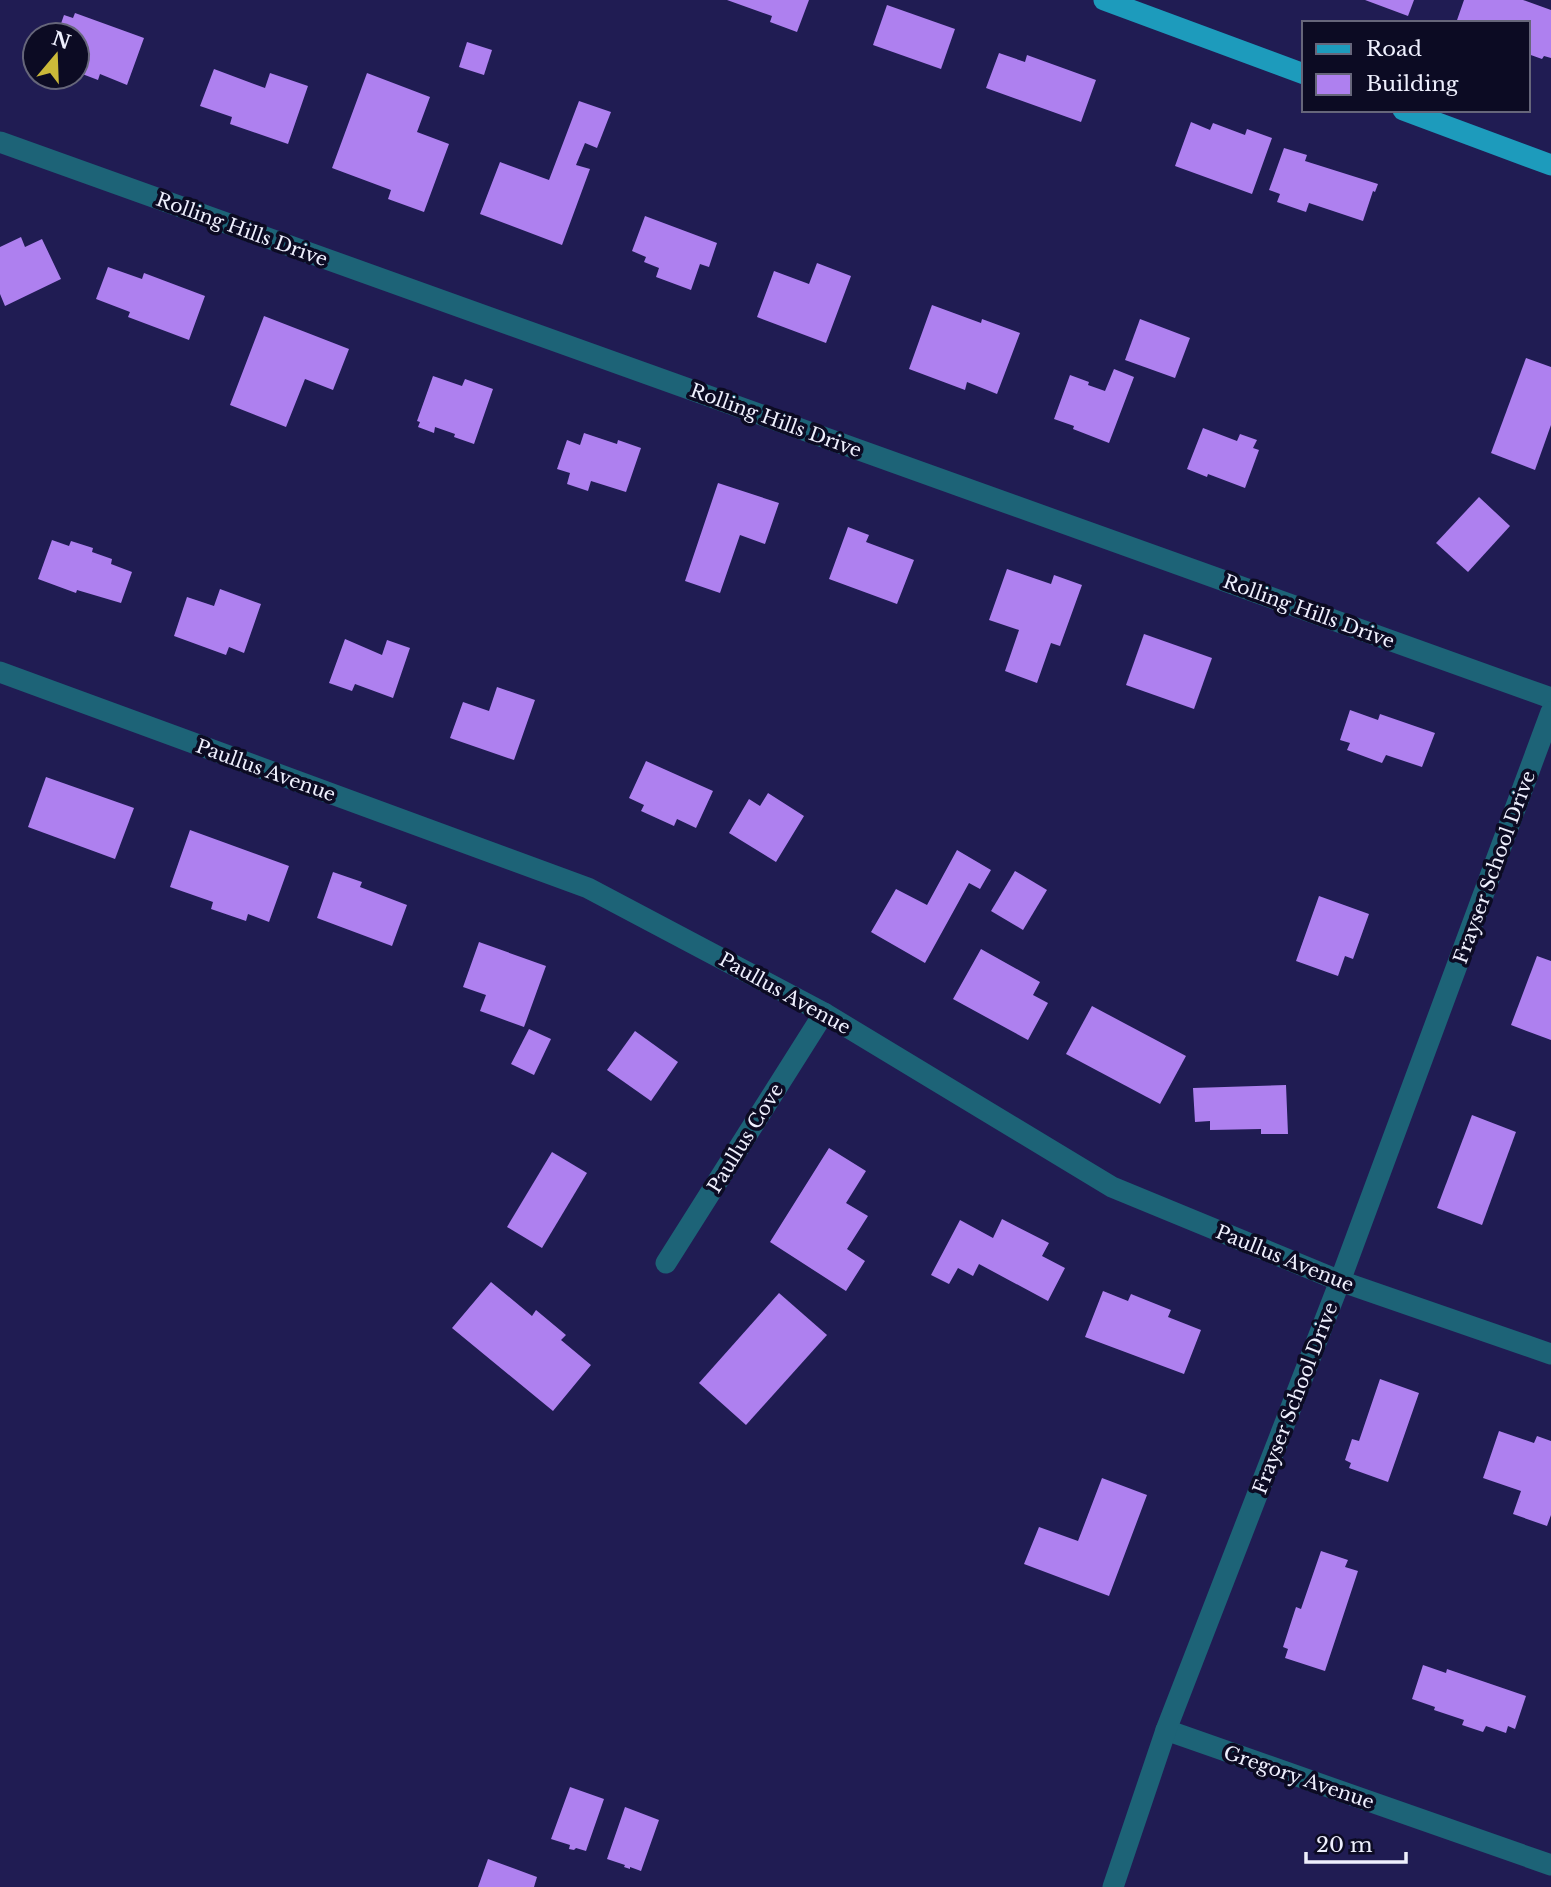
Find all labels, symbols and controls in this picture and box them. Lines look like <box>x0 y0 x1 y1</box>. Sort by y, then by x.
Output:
north arrow <box>21 21 91 91</box>
legend <box>1302 21 1530 112</box>
text: N <box>49 27 74 54</box>
text: Road <box>1366 36 1422 62</box>
text: Building <box>1366 71 1459 97</box>
street label: Rolling Hills Drive <box>153 188 331 271</box>
street label: Rolling Hills Drive <box>687 379 865 462</box>
street label: Rolling Hills Drive <box>1220 570 1398 653</box>
street label: Paullus Avenue <box>193 735 339 806</box>
street label: Frayser School Drive <box>1449 768 1540 967</box>
street label: Paullus Avenue <box>715 948 855 1039</box>
street label: Paullus Cove <box>703 1079 788 1197</box>
street label: Paullus Avenue <box>1212 1220 1357 1297</box>
street label: Frayser School Drive <box>1248 1299 1343 1497</box>
street label: Gregory Avenue <box>1221 1741 1377 1814</box>
scale bar <box>1306 1820 1406 1864</box>
text: 20 m <box>1316 1832 1373 1858</box>

